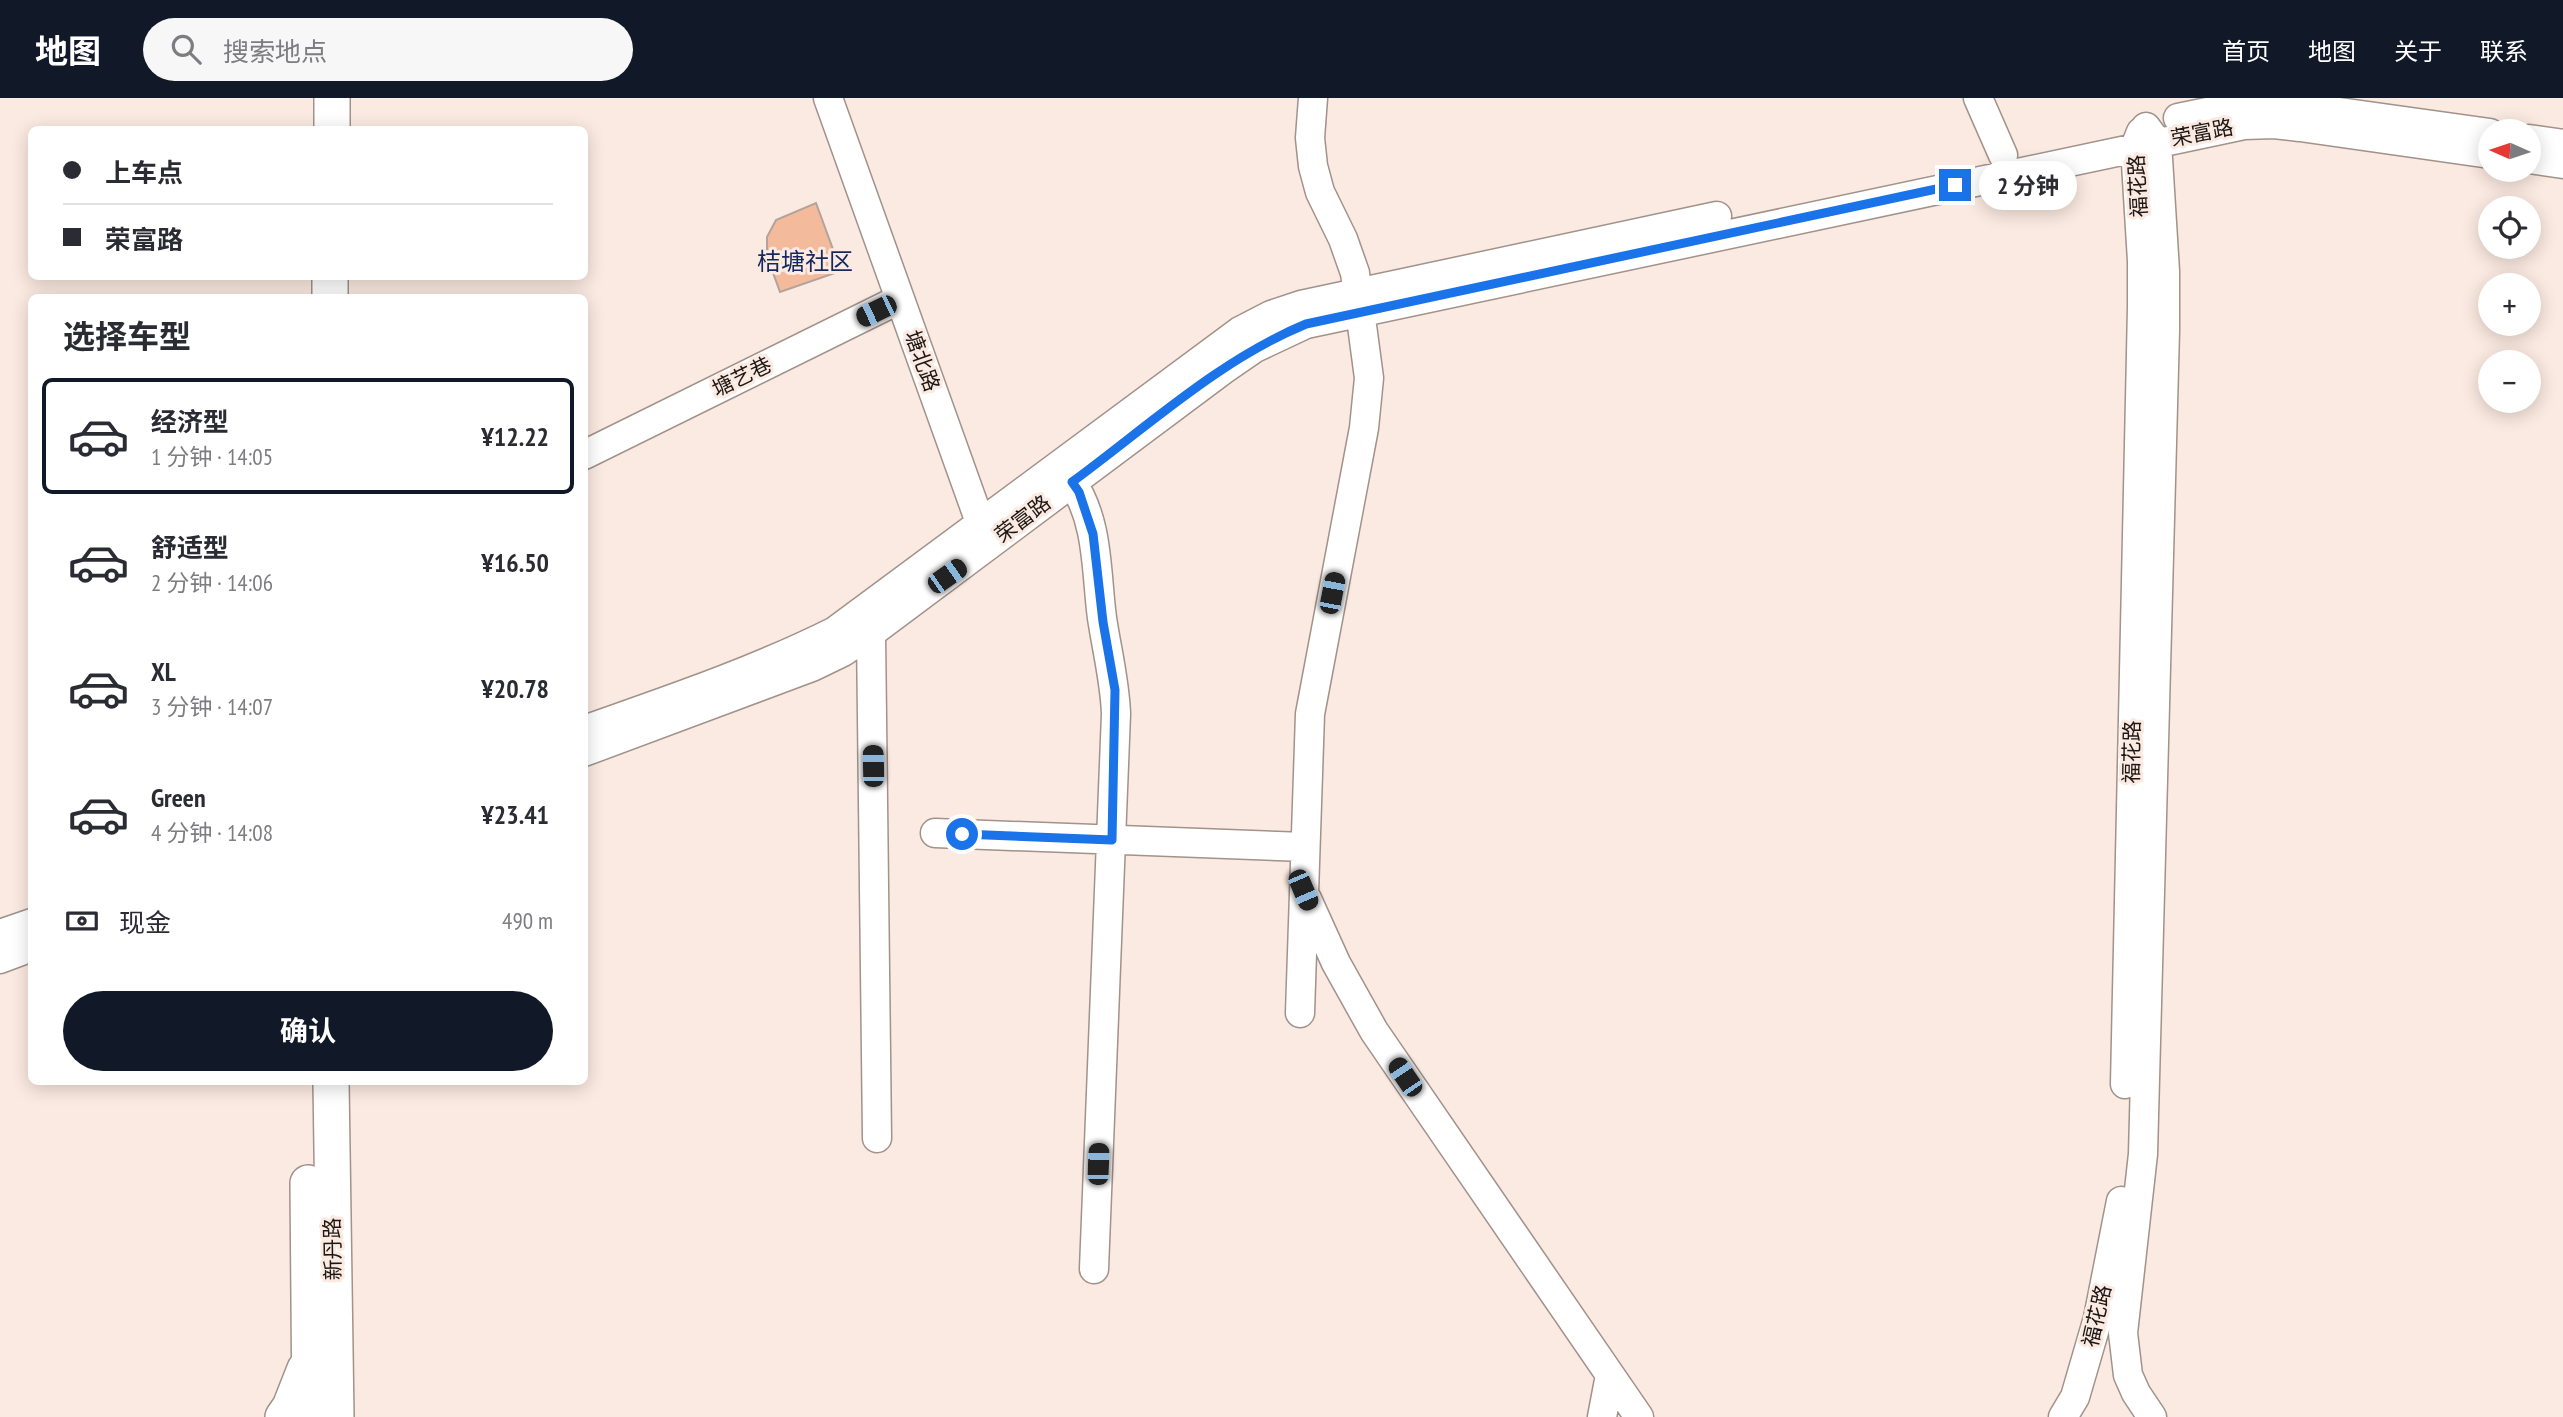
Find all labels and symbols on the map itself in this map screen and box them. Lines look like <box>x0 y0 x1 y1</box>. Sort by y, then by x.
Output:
street label: 荣富路 <box>2168 113 2235 152</box>
north arrow <box>2478 119 2541 182</box>
street label: 福花路 <box>2122 154 2153 218</box>
callout: 2 分钟 <box>1980 160 2078 210</box>
route end <box>1939 169 1971 201</box>
district label: 桔塘社区 <box>757 246 853 277</box>
car <box>853 292 900 330</box>
street label: 塘北路 <box>899 327 946 395</box>
street label: 塘艺巷 <box>708 351 776 402</box>
street label: 荣富路 <box>989 489 1056 548</box>
car <box>924 555 971 597</box>
car <box>1318 570 1347 616</box>
street label: 福花路 <box>2117 720 2146 784</box>
car <box>863 745 884 787</box>
route start <box>946 818 978 850</box>
car <box>1286 867 1321 913</box>
car <box>1385 1054 1426 1100</box>
car <box>1087 1143 1110 1185</box>
street label: 新丹路 <box>318 1217 347 1281</box>
street label: 福花路 <box>2076 1282 2117 1350</box>

